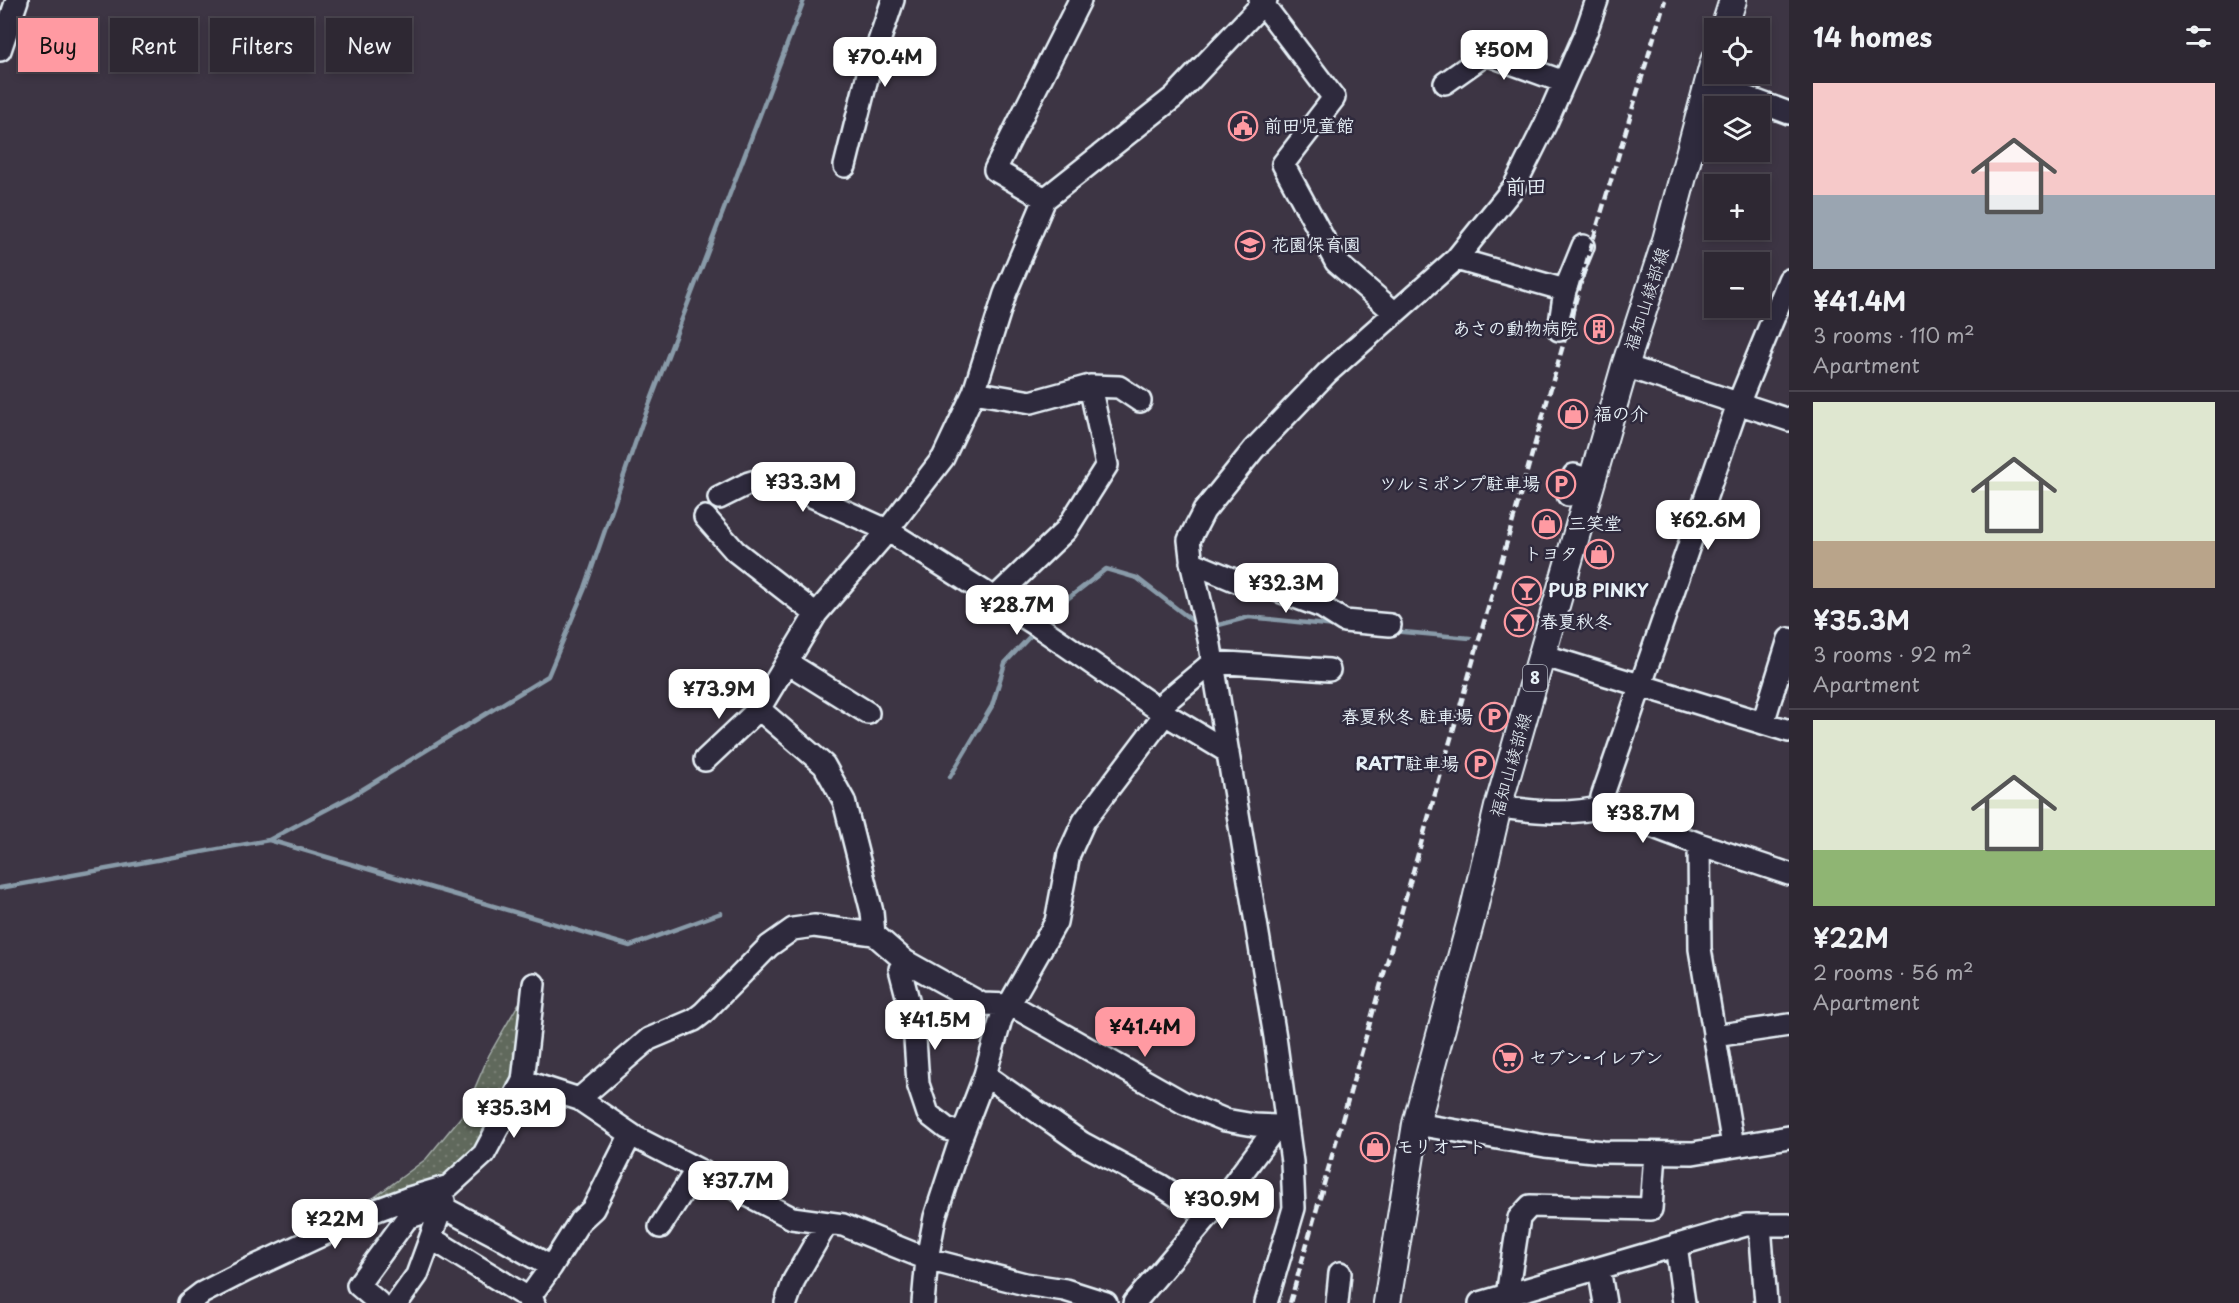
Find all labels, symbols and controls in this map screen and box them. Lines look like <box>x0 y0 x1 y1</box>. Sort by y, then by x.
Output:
text: 14 homes <box>1813 17 1932 56</box>
chip: Buy <box>18 18 98 72</box>
chip: Rent <box>110 18 198 72</box>
chip: Filters <box>210 18 314 72</box>
chip: New <box>326 18 412 72</box>
map controls <box>1704 18 1770 318</box>
button: locate <box>1704 18 1770 84</box>
icon: filters <box>2182 20 2215 53</box>
pin: ¥50M <box>1468 30 1540 81</box>
text: ¥50M <box>1475 34 1533 64</box>
pin: ¥70.4M <box>836 37 934 88</box>
text: ¥70.4M <box>847 41 923 71</box>
button: layers <box>1704 96 1770 162</box>
public building icon: 前田児童館 <box>1227 110 1259 142</box>
place label: 前田児童館 <box>1264 111 1354 138</box>
icon: home <box>1960 122 2068 230</box>
district label: 前田 <box>1505 169 1547 201</box>
button: + <box>1704 174 1770 240</box>
school or university icon: 花園保育園 <box>1234 229 1266 261</box>
place label: 花園保育園 <box>1271 230 1361 257</box>
street label: 福知山綾部線 <box>1616 243 1675 354</box>
button: − <box>1704 252 1770 318</box>
text: ¥41.4M <box>1813 281 1906 320</box>
building icon: あさの動物病院 <box>1583 313 1615 345</box>
place label: あさの動物病院 <box>1453 314 1578 341</box>
text: 3 rooms · 110 m² <box>1813 320 1975 350</box>
text: Apartment <box>1813 350 1920 380</box>
shop icon: 福の介 <box>1557 398 1589 430</box>
place label: 福の介 <box>1594 399 1648 426</box>
icon: home <box>1960 441 2068 549</box>
pin: ¥33.3M <box>754 462 852 513</box>
text: ¥33.3M <box>765 466 841 496</box>
parking icon: ツルミポンプ駐車場 <box>1545 468 1577 500</box>
place label: ツルミポンプ駐車場 <box>1379 469 1540 496</box>
pin: ¥62.6M <box>1659 500 1757 551</box>
text: ¥62.6M <box>1670 504 1746 534</box>
shop icon: 三笑堂 <box>1531 508 1563 540</box>
place label: 三笑堂 <box>1568 509 1622 536</box>
shop icon: トヨタ <box>1583 538 1615 570</box>
place label: トヨタ <box>1524 539 1578 566</box>
pin: ¥32.3M <box>1237 563 1335 614</box>
text: ¥32.3M <box>1248 567 1324 597</box>
bar icon: PUB PINKY <box>1511 575 1543 607</box>
place label: PUB PINKY <box>1548 576 1649 603</box>
pin: ¥28.7M <box>968 585 1066 636</box>
text: ¥28.7M <box>980 589 1054 619</box>
text: ¥35.3M <box>1813 600 1910 639</box>
bar icon: 春夏秋冬 <box>1503 606 1535 638</box>
place label: 春夏秋冬 <box>1540 607 1612 634</box>
text: 3 rooms · 92 m² <box>1813 639 1972 669</box>
road number: 8 <box>1523 665 1547 691</box>
pin: ¥73.9M <box>670 669 768 720</box>
text: Apartment <box>1813 669 1920 699</box>
text: ¥73.9M <box>683 673 755 703</box>
parking icon: 春夏秋冬 駐車場 <box>1478 701 1510 733</box>
place label: 春夏秋冬 駐車場 <box>1341 702 1473 729</box>
street label: 福知山綾部線 <box>1482 709 1537 820</box>
parking icon: RATT駐車場 <box>1464 748 1496 780</box>
place label: RATT駐車場 <box>1356 749 1459 776</box>
icon: home <box>1960 759 2068 867</box>
pin: ¥38.7M <box>1594 793 1692 844</box>
text: ¥38.7M <box>1606 797 1680 827</box>
text: ¥22M <box>1813 918 1889 957</box>
text: 2 rooms · 56 m² <box>1813 957 1974 987</box>
text: Apartment <box>1813 987 1920 1017</box>
pin: ¥41.5M <box>886 1000 984 1051</box>
text: ¥41.5M <box>899 1004 971 1034</box>
pin: ¥41.4M <box>1096 1007 1194 1058</box>
text: ¥41.4M <box>1109 1011 1181 1041</box>
supermarket icon: セブン-イレブン <box>1492 1042 1524 1074</box>
place label: セブン-イレブン <box>1529 1043 1663 1070</box>
pin: ¥35.3M <box>465 1088 563 1139</box>
text: ¥35.3M <box>477 1092 551 1122</box>
shop icon: モリオート <box>1359 1131 1391 1163</box>
place label: モリオート <box>1396 1132 1486 1159</box>
pin: ¥37.7M <box>689 1161 787 1212</box>
text: ¥37.7M <box>702 1165 774 1195</box>
pin: ¥30.9M <box>1173 1179 1271 1230</box>
text: ¥30.9M <box>1184 1183 1260 1213</box>
pin: ¥22M <box>299 1199 371 1250</box>
text: ¥22M <box>306 1203 364 1233</box>

